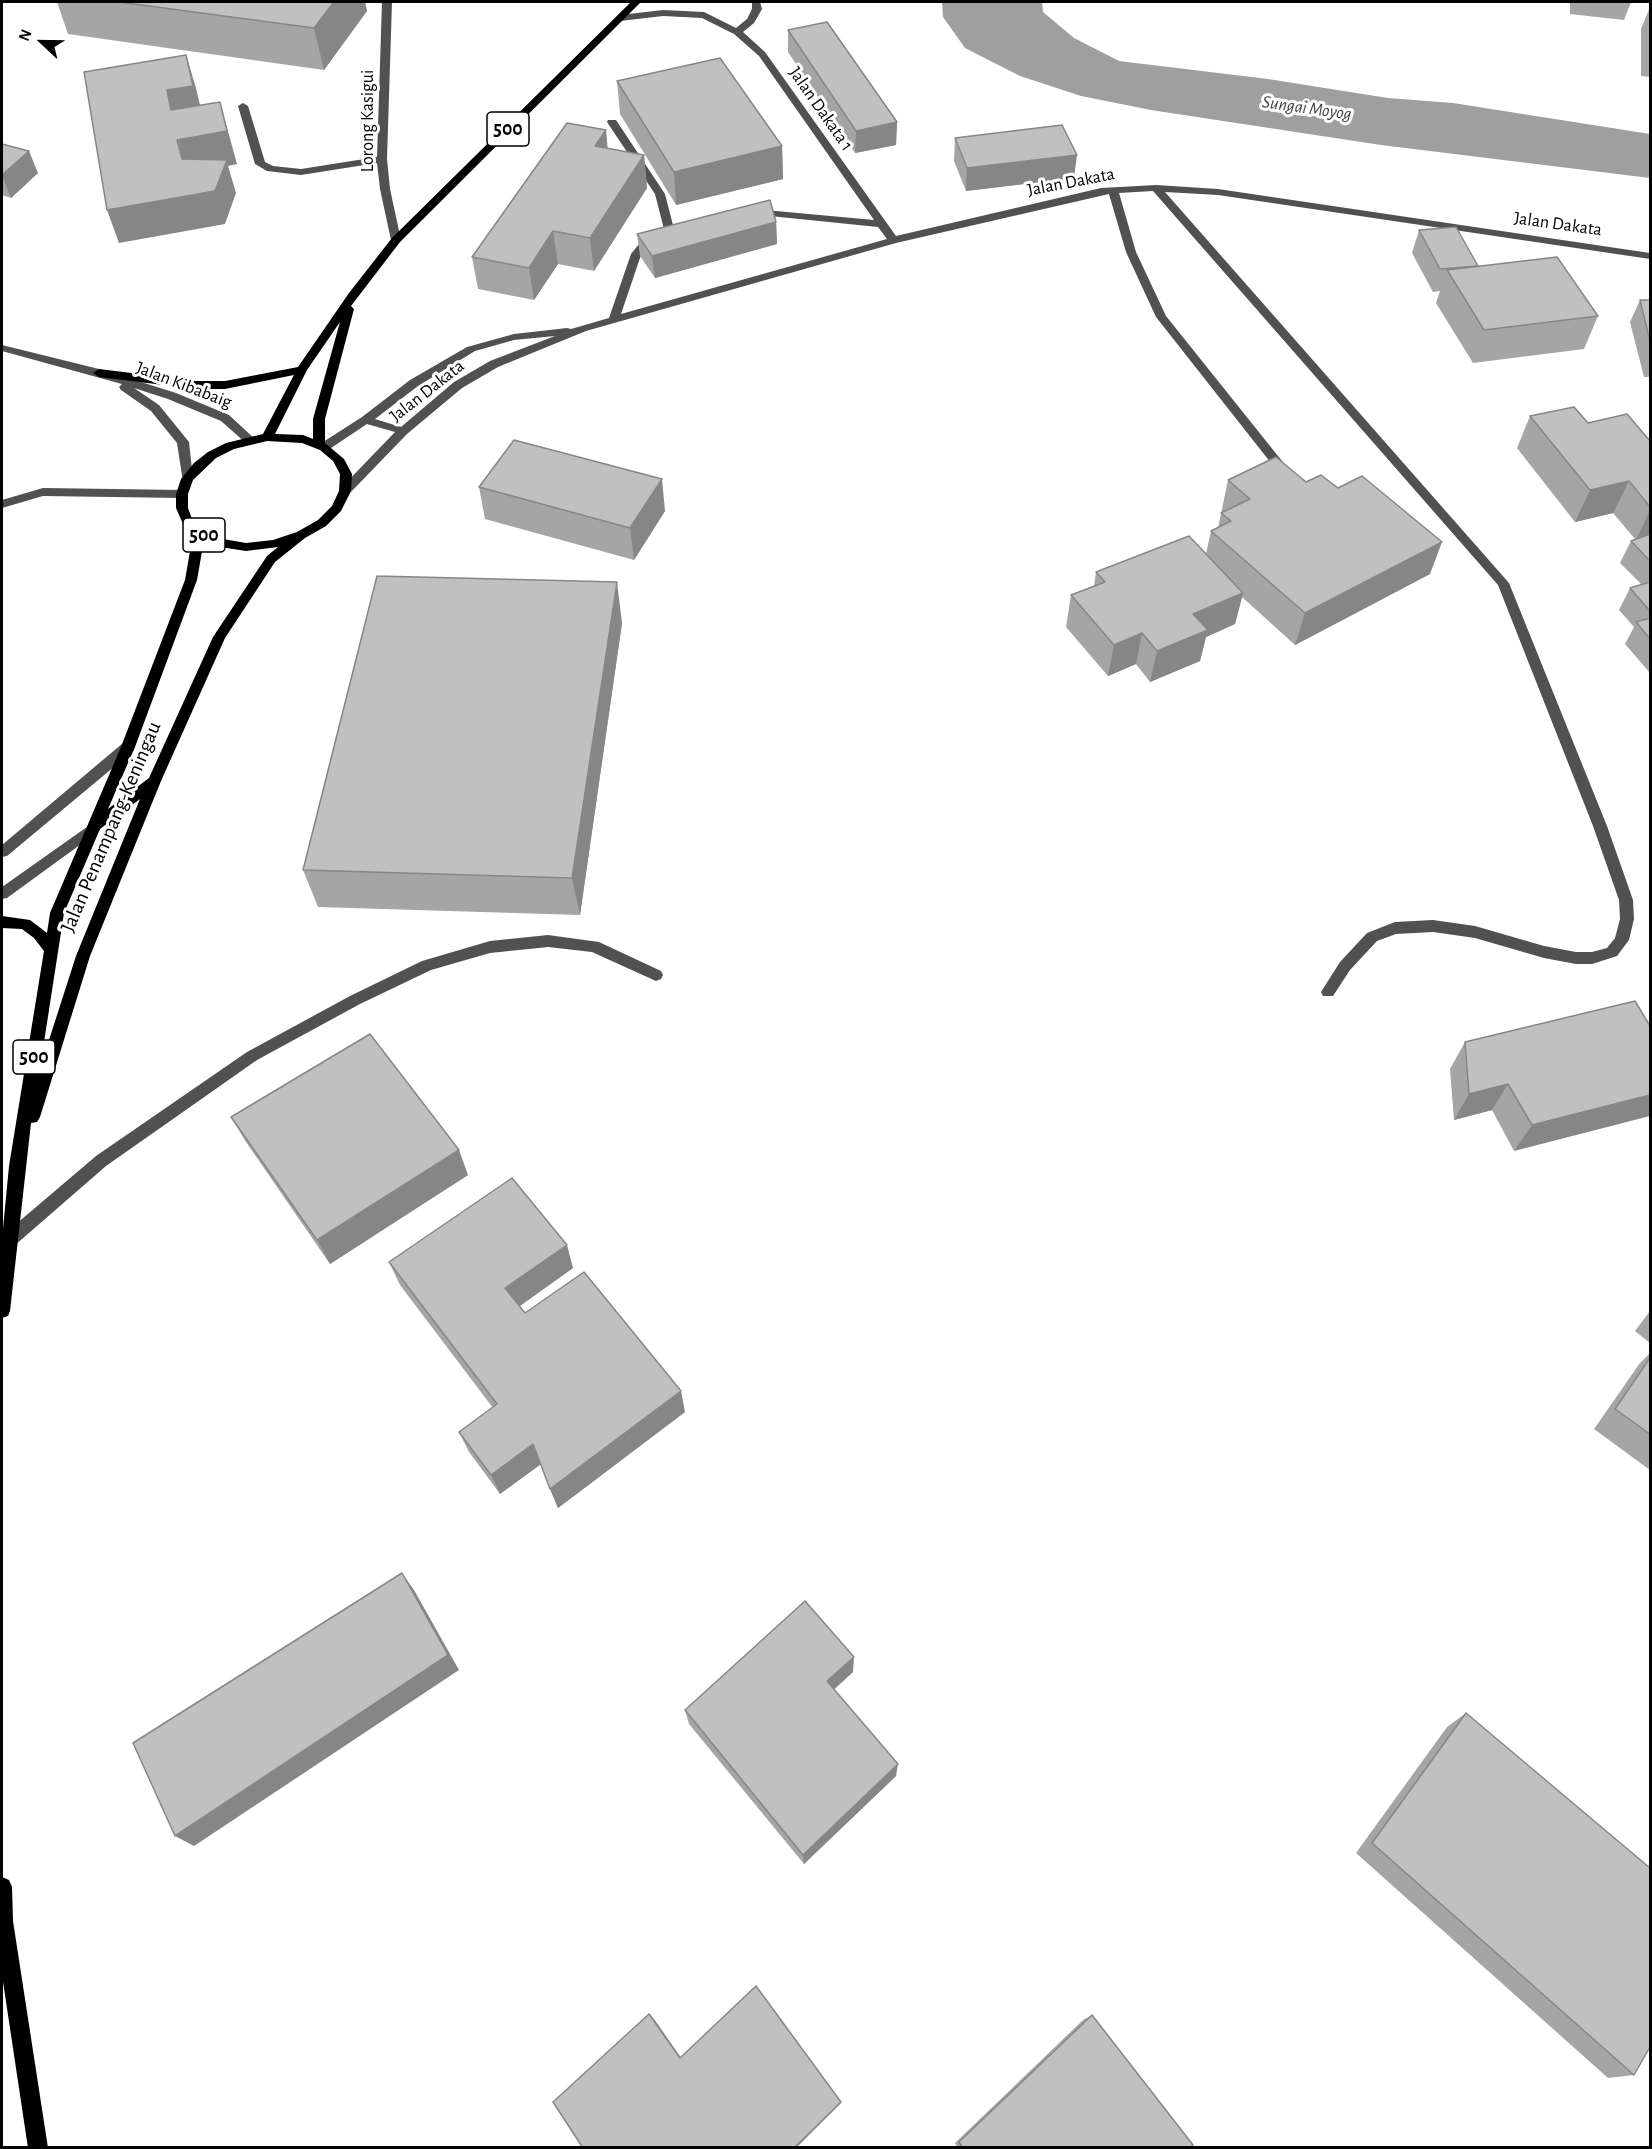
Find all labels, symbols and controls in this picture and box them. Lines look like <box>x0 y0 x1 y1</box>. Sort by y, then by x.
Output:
north arrow <box>12 12 72 72</box>
text: N <box>16 27 35 43</box>
street label: Jalan Dakata 1 <box>784 63 858 155</box>
street label: Lorong Kasigui <box>357 70 379 172</box>
water label: Sungai Moyog <box>1261 91 1353 125</box>
road number: 500 <box>487 112 529 146</box>
street label: Jalan Dakata <box>1025 163 1117 201</box>
street label: Jalan Dakata <box>1513 207 1603 241</box>
street label: Jalan Dakata <box>385 355 469 427</box>
street label: Jalan Kibabaig <box>133 357 235 413</box>
road number: 500 <box>183 518 225 552</box>
street label: Jalan Penampang-Keningau <box>55 718 167 936</box>
road number: 500 <box>13 1040 55 1074</box>

